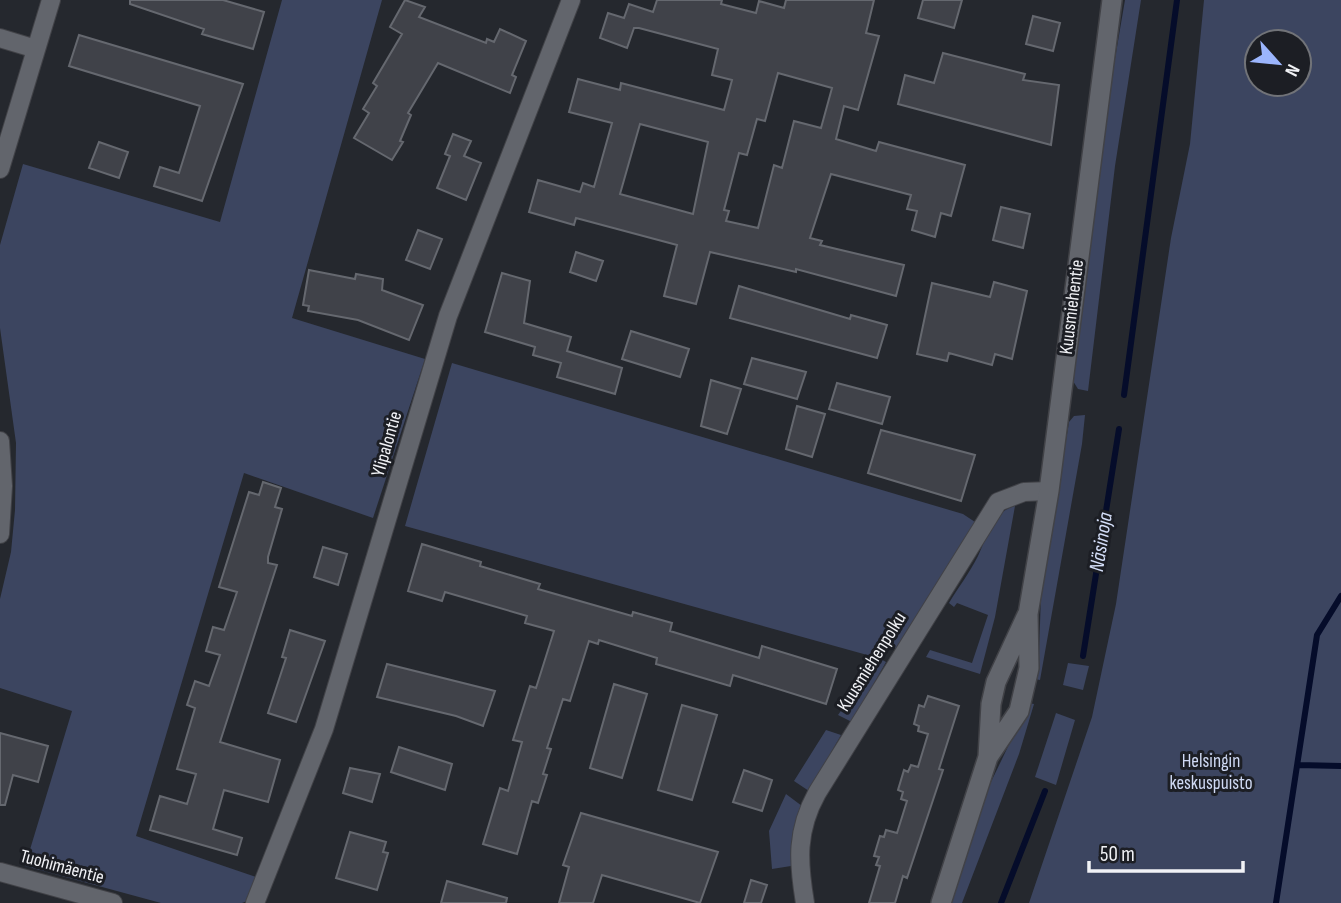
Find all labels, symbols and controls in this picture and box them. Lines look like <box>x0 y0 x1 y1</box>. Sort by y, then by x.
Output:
north arrow <box>1243 28 1313 98</box>
text: N <box>1279 60 1304 80</box>
street label: Kuusmiehentie <box>1055 258 1089 356</box>
street label: Ylipalontie <box>367 409 407 479</box>
water label: Näsinoja <box>1084 510 1118 573</box>
street label: Kuusmiehenpolku <box>832 608 912 716</box>
park label: Helsingin keskuspuisto <box>1169 750 1253 795</box>
scale bar <box>1089 830 1243 874</box>
text: 50 m <box>1100 842 1135 867</box>
street label: Tuohimäentie <box>17 845 107 889</box>

